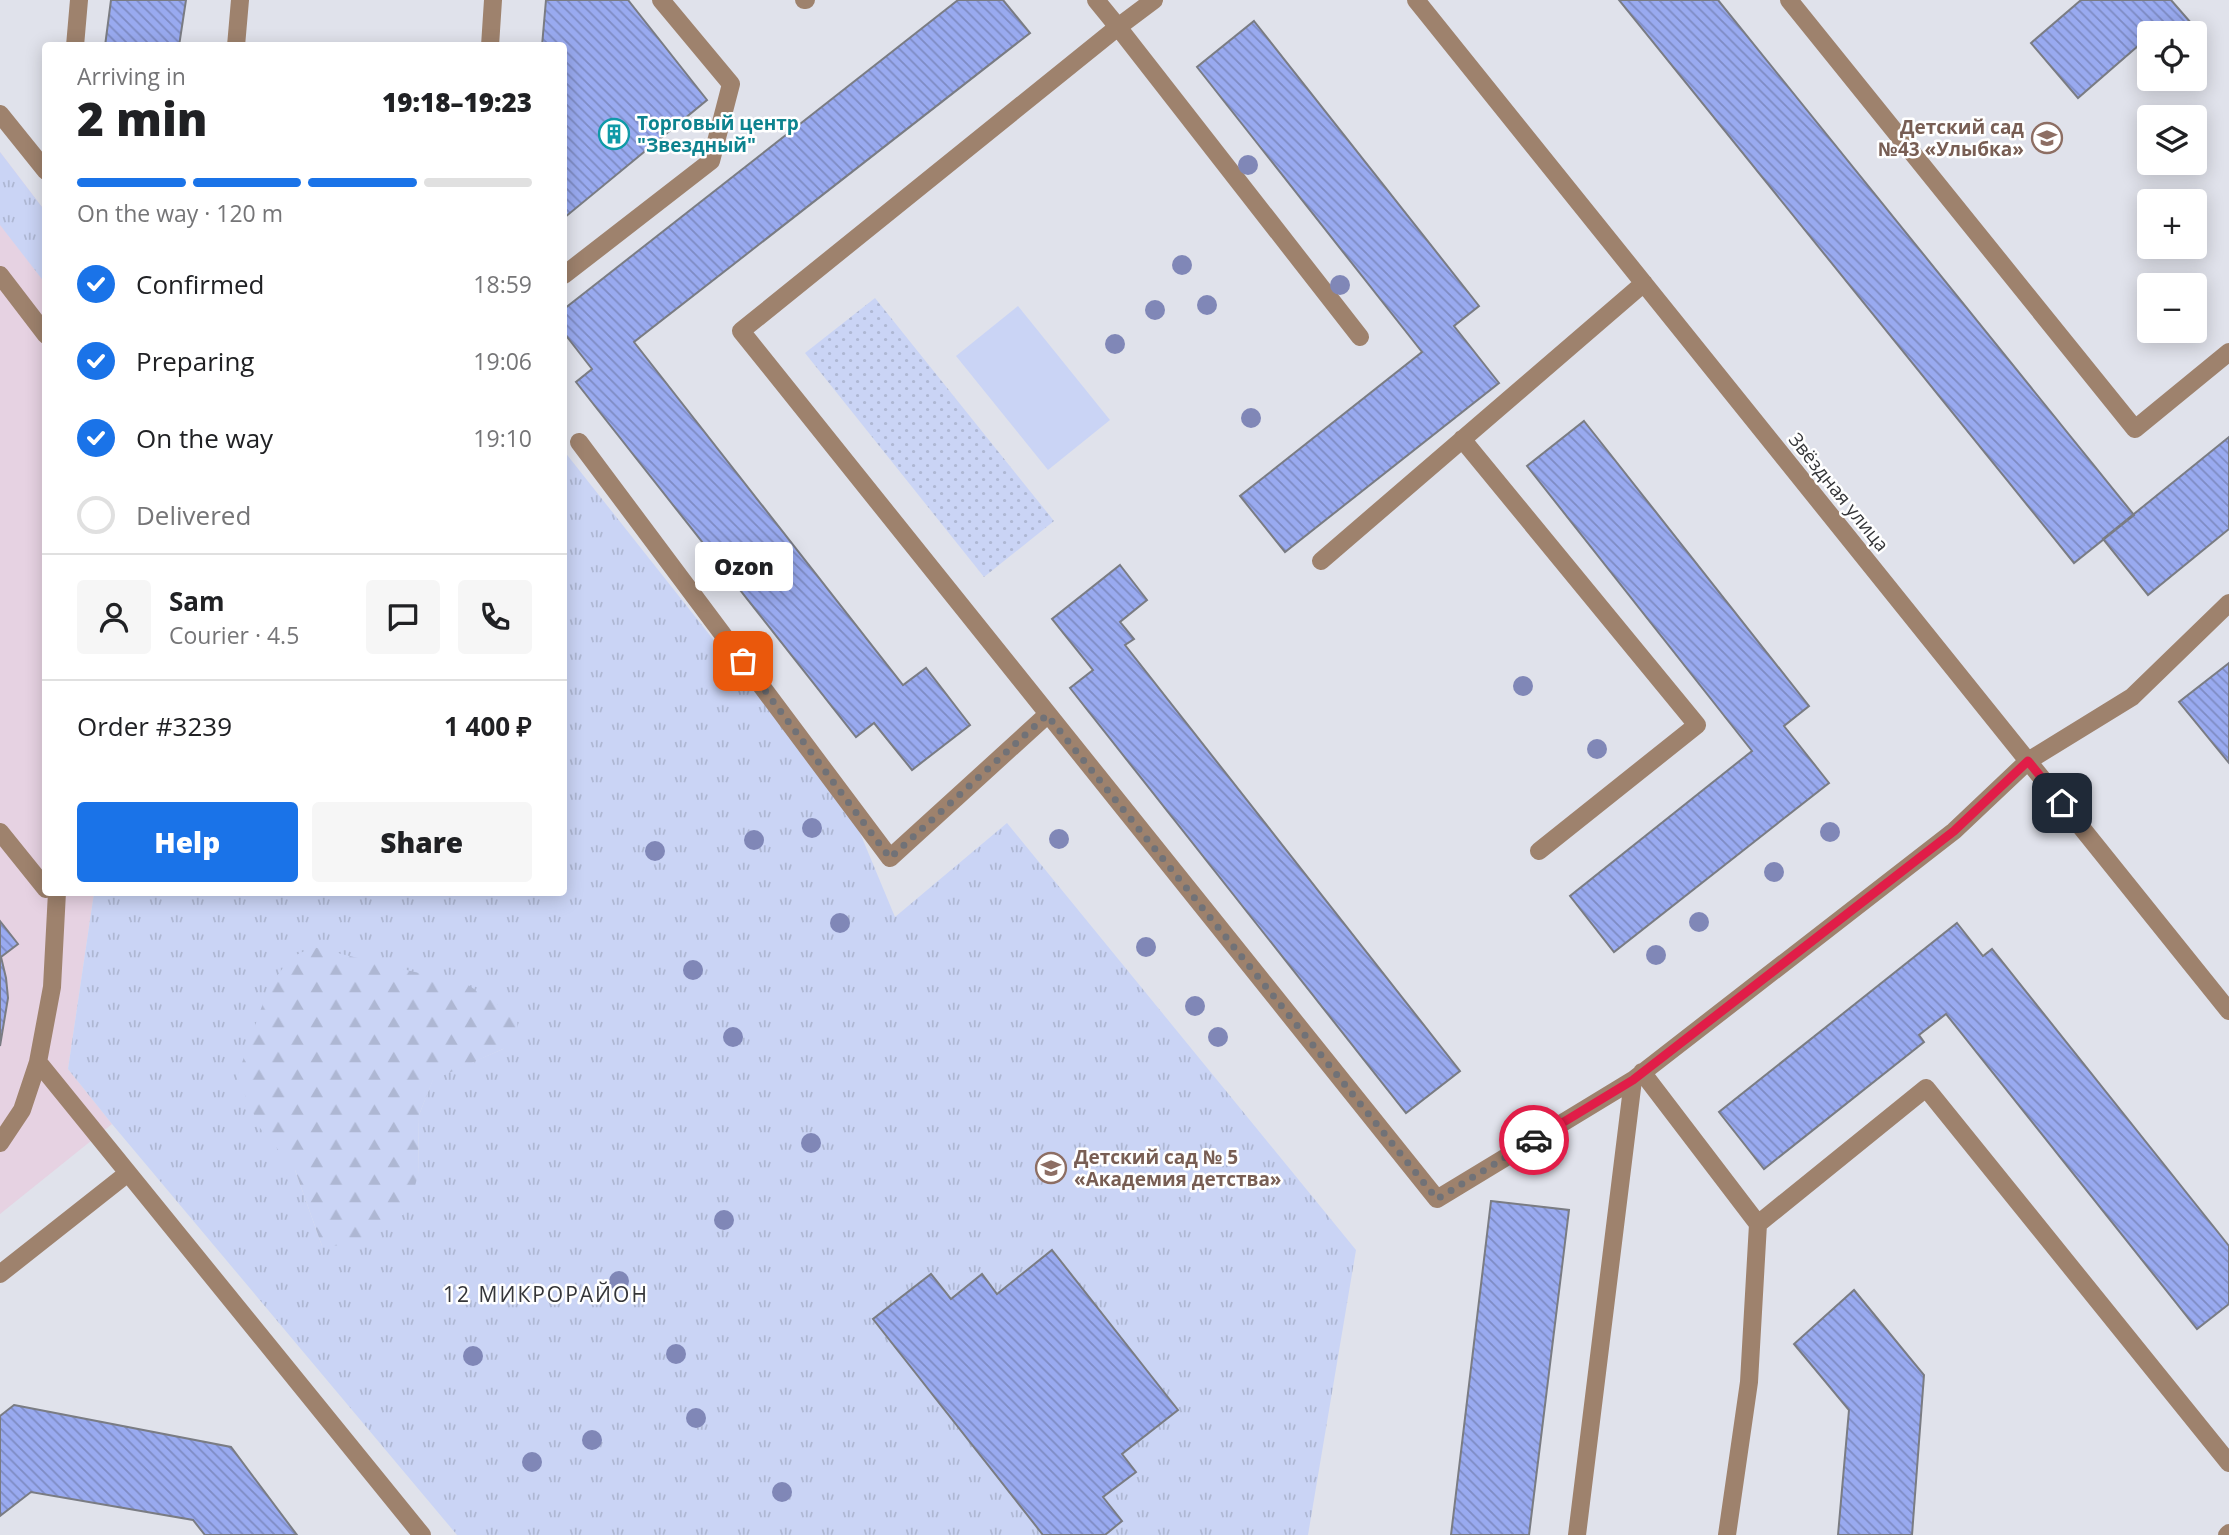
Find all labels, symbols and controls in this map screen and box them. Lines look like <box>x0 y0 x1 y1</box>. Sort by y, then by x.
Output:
map controls <box>2137 21 2207 343</box>
button: locate <box>2137 21 2207 91</box>
text: Arriving in <box>77 60 186 92</box>
text: 19:18–19:23 <box>382 84 532 120</box>
text: 2 min <box>77 87 208 149</box>
button: layers <box>2137 105 2207 175</box>
place label: Торговый центр "Звездный" <box>637 110 799 158</box>
place label: Детский сад №43 «Улыбка» <box>1878 114 2024 162</box>
building icon: Торговый центр "Звездный" <box>597 117 631 151</box>
school or university icon: Детский сад №43 «Улыбка» <box>2030 121 2064 155</box>
button: + <box>2137 189 2207 259</box>
text: On the way · 120 m <box>77 197 283 229</box>
icon: check <box>77 265 115 303</box>
text: Confirmed <box>136 266 264 302</box>
text: 18:59 <box>473 268 532 300</box>
button: − <box>2137 273 2207 343</box>
icon: check <box>77 342 115 380</box>
text: Preparing <box>136 343 254 379</box>
text: 19:06 <box>473 345 532 377</box>
icon: check <box>77 419 115 457</box>
text: On the way <box>136 420 273 456</box>
text: 19:10 <box>473 422 532 454</box>
street label: Звёздная улица <box>1783 427 1895 557</box>
text: Delivered <box>136 497 251 533</box>
callout: Ozon <box>694 542 792 591</box>
text: Ozon <box>714 550 774 582</box>
button: person <box>77 580 151 654</box>
button: chat <box>366 580 440 654</box>
button: phone <box>458 580 532 654</box>
text: Sam <box>169 583 225 619</box>
text: Courier · 4.5 <box>169 619 299 651</box>
pin <box>713 631 773 691</box>
icon: bag <box>724 642 762 680</box>
text: Order #3239 <box>77 708 232 744</box>
text: 1 400 ₽ <box>444 708 532 744</box>
pin <box>2032 773 2092 833</box>
icon: home <box>2043 784 2081 822</box>
button: Help <box>77 802 298 882</box>
button: Share <box>312 802 532 882</box>
courier <box>1499 1105 1569 1175</box>
icon: car <box>1515 1121 1553 1159</box>
place label: Детский сад № 5 «Академия детства» <box>1074 1144 1282 1192</box>
school or university icon: Детский сад № 5 «Академия детства» <box>1034 1151 1068 1185</box>
district label: 12 МИКРОРАЙОН <box>443 1280 649 1308</box>

